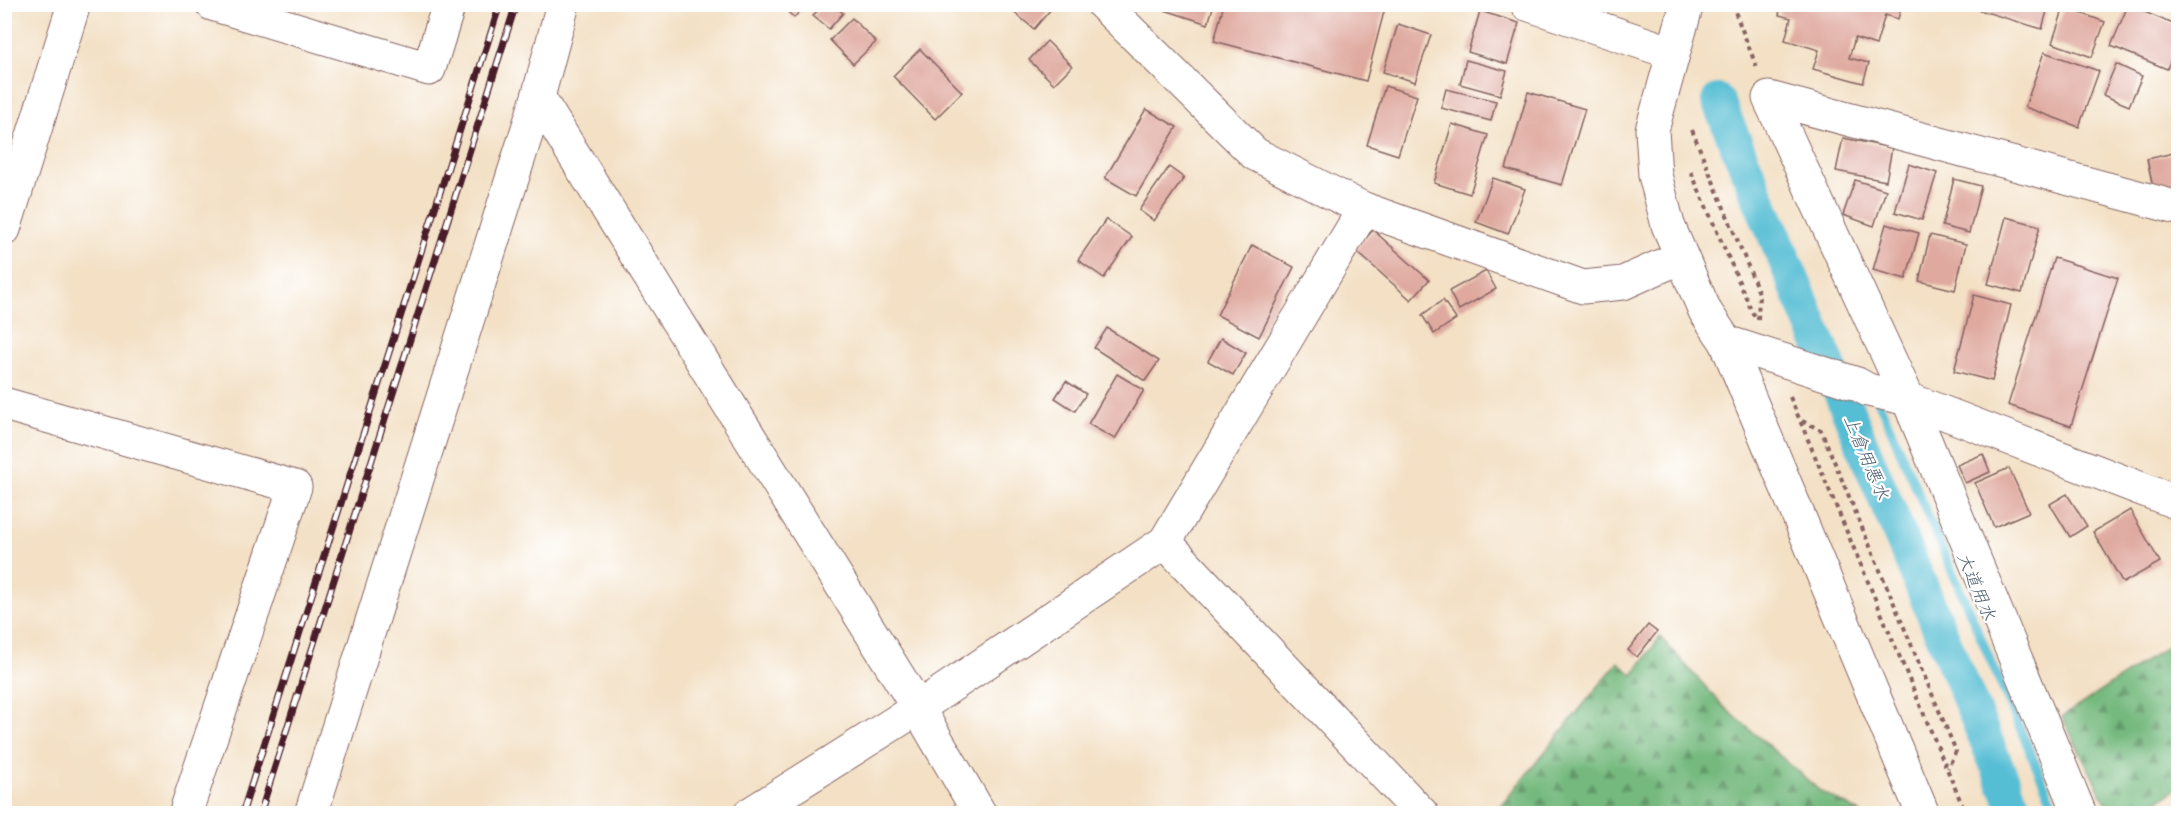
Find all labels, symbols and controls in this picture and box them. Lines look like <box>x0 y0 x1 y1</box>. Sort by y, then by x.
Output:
water label: 上倉用悪水 <box>1838 411 1896 503</box>
water label: 大道用水 <box>1951 548 2003 624</box>

